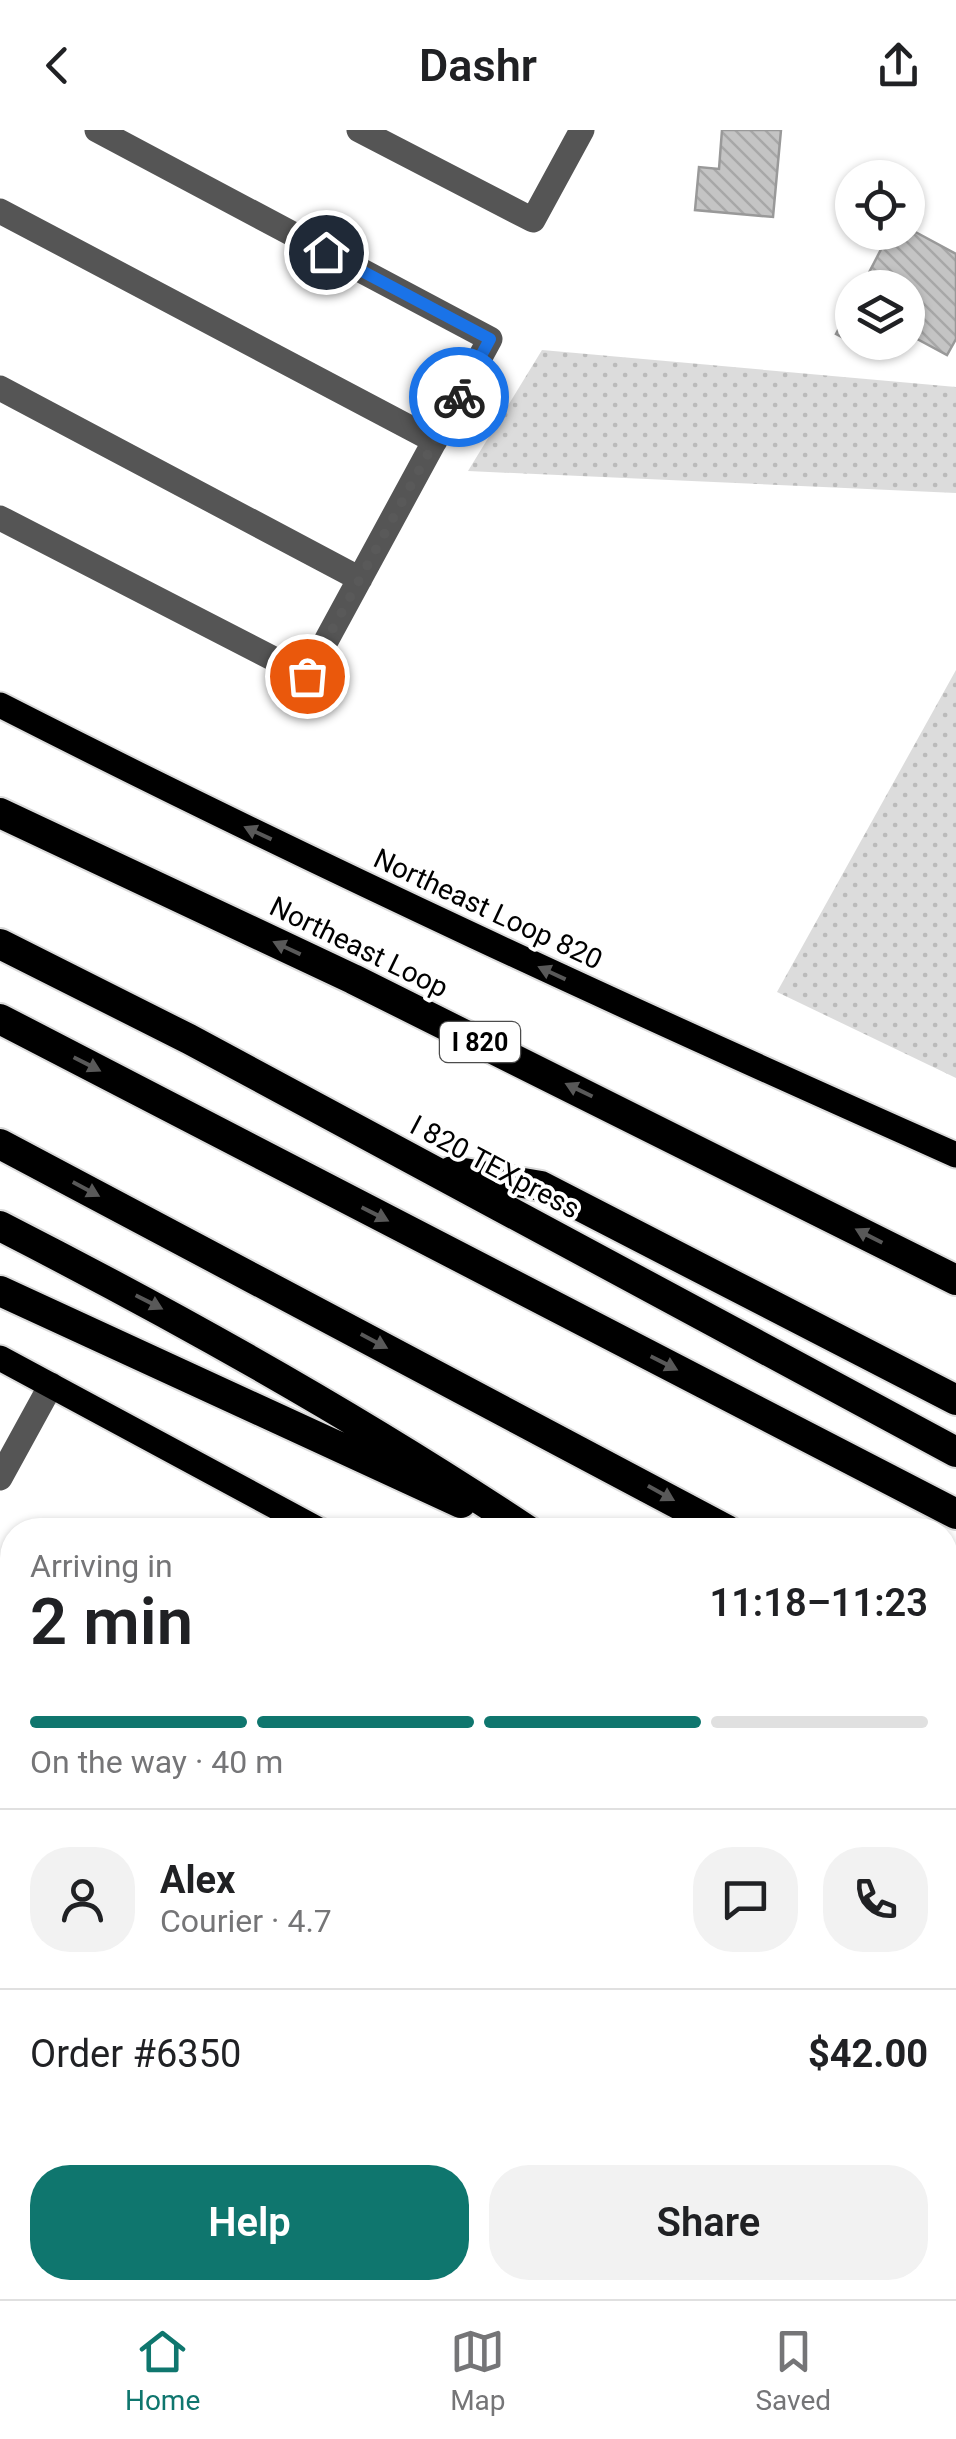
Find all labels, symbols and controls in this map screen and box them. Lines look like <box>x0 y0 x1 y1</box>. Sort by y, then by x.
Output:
icon: back <box>30 38 85 93</box>
icon: share <box>871 38 926 93</box>
text: Dashr <box>419 39 537 92</box>
map controls <box>835 160 925 360</box>
button: locate <box>835 160 925 250</box>
pin <box>284 210 369 295</box>
icon: home <box>299 225 354 280</box>
button: layers <box>835 270 925 360</box>
courier <box>409 347 509 447</box>
icon: bike <box>432 370 487 425</box>
pin <box>265 634 350 719</box>
icon: bag <box>280 649 335 704</box>
one-way arrow <box>243 825 272 842</box>
street label: Northeast Loop 820 <box>369 842 607 976</box>
street label: Northeast Loop <box>265 890 453 1004</box>
one-way arrow <box>272 939 301 956</box>
one-way arrow <box>537 964 566 981</box>
road number: I 820 <box>440 1022 520 1062</box>
one-way arrow <box>72 1055 101 1072</box>
one-way arrow <box>564 1082 593 1099</box>
street label: I 820 TEXpress <box>405 1109 585 1225</box>
one-way arrow <box>72 1180 101 1197</box>
one-way arrow <box>361 1205 390 1222</box>
one-way arrow <box>855 1228 884 1245</box>
one-way arrow <box>134 1293 163 1310</box>
one-way arrow <box>359 1332 388 1349</box>
one-way arrow <box>649 1354 678 1371</box>
one-way arrow <box>646 1485 675 1502</box>
text: Arriving in <box>30 1547 173 1585</box>
text: 11:18–11:23 <box>709 1581 928 1625</box>
text: 2 min <box>30 1584 193 1660</box>
text: On the way · 40 m <box>30 1743 283 1781</box>
button: person <box>30 1847 135 1952</box>
button: chat <box>693 1847 798 1952</box>
button: phone <box>823 1847 928 1952</box>
text: Alex <box>160 1858 235 1902</box>
text: Courier · 4.7 <box>160 1902 332 1940</box>
text: Order #6350 <box>30 2032 241 2076</box>
text: $42.00 <box>808 2032 928 2076</box>
button: Help <box>30 2165 469 2280</box>
button: Share <box>489 2165 928 2280</box>
tab: Home <box>125 2324 200 2417</box>
tab: Map <box>450 2324 506 2417</box>
tab: Saved <box>755 2324 831 2417</box>

